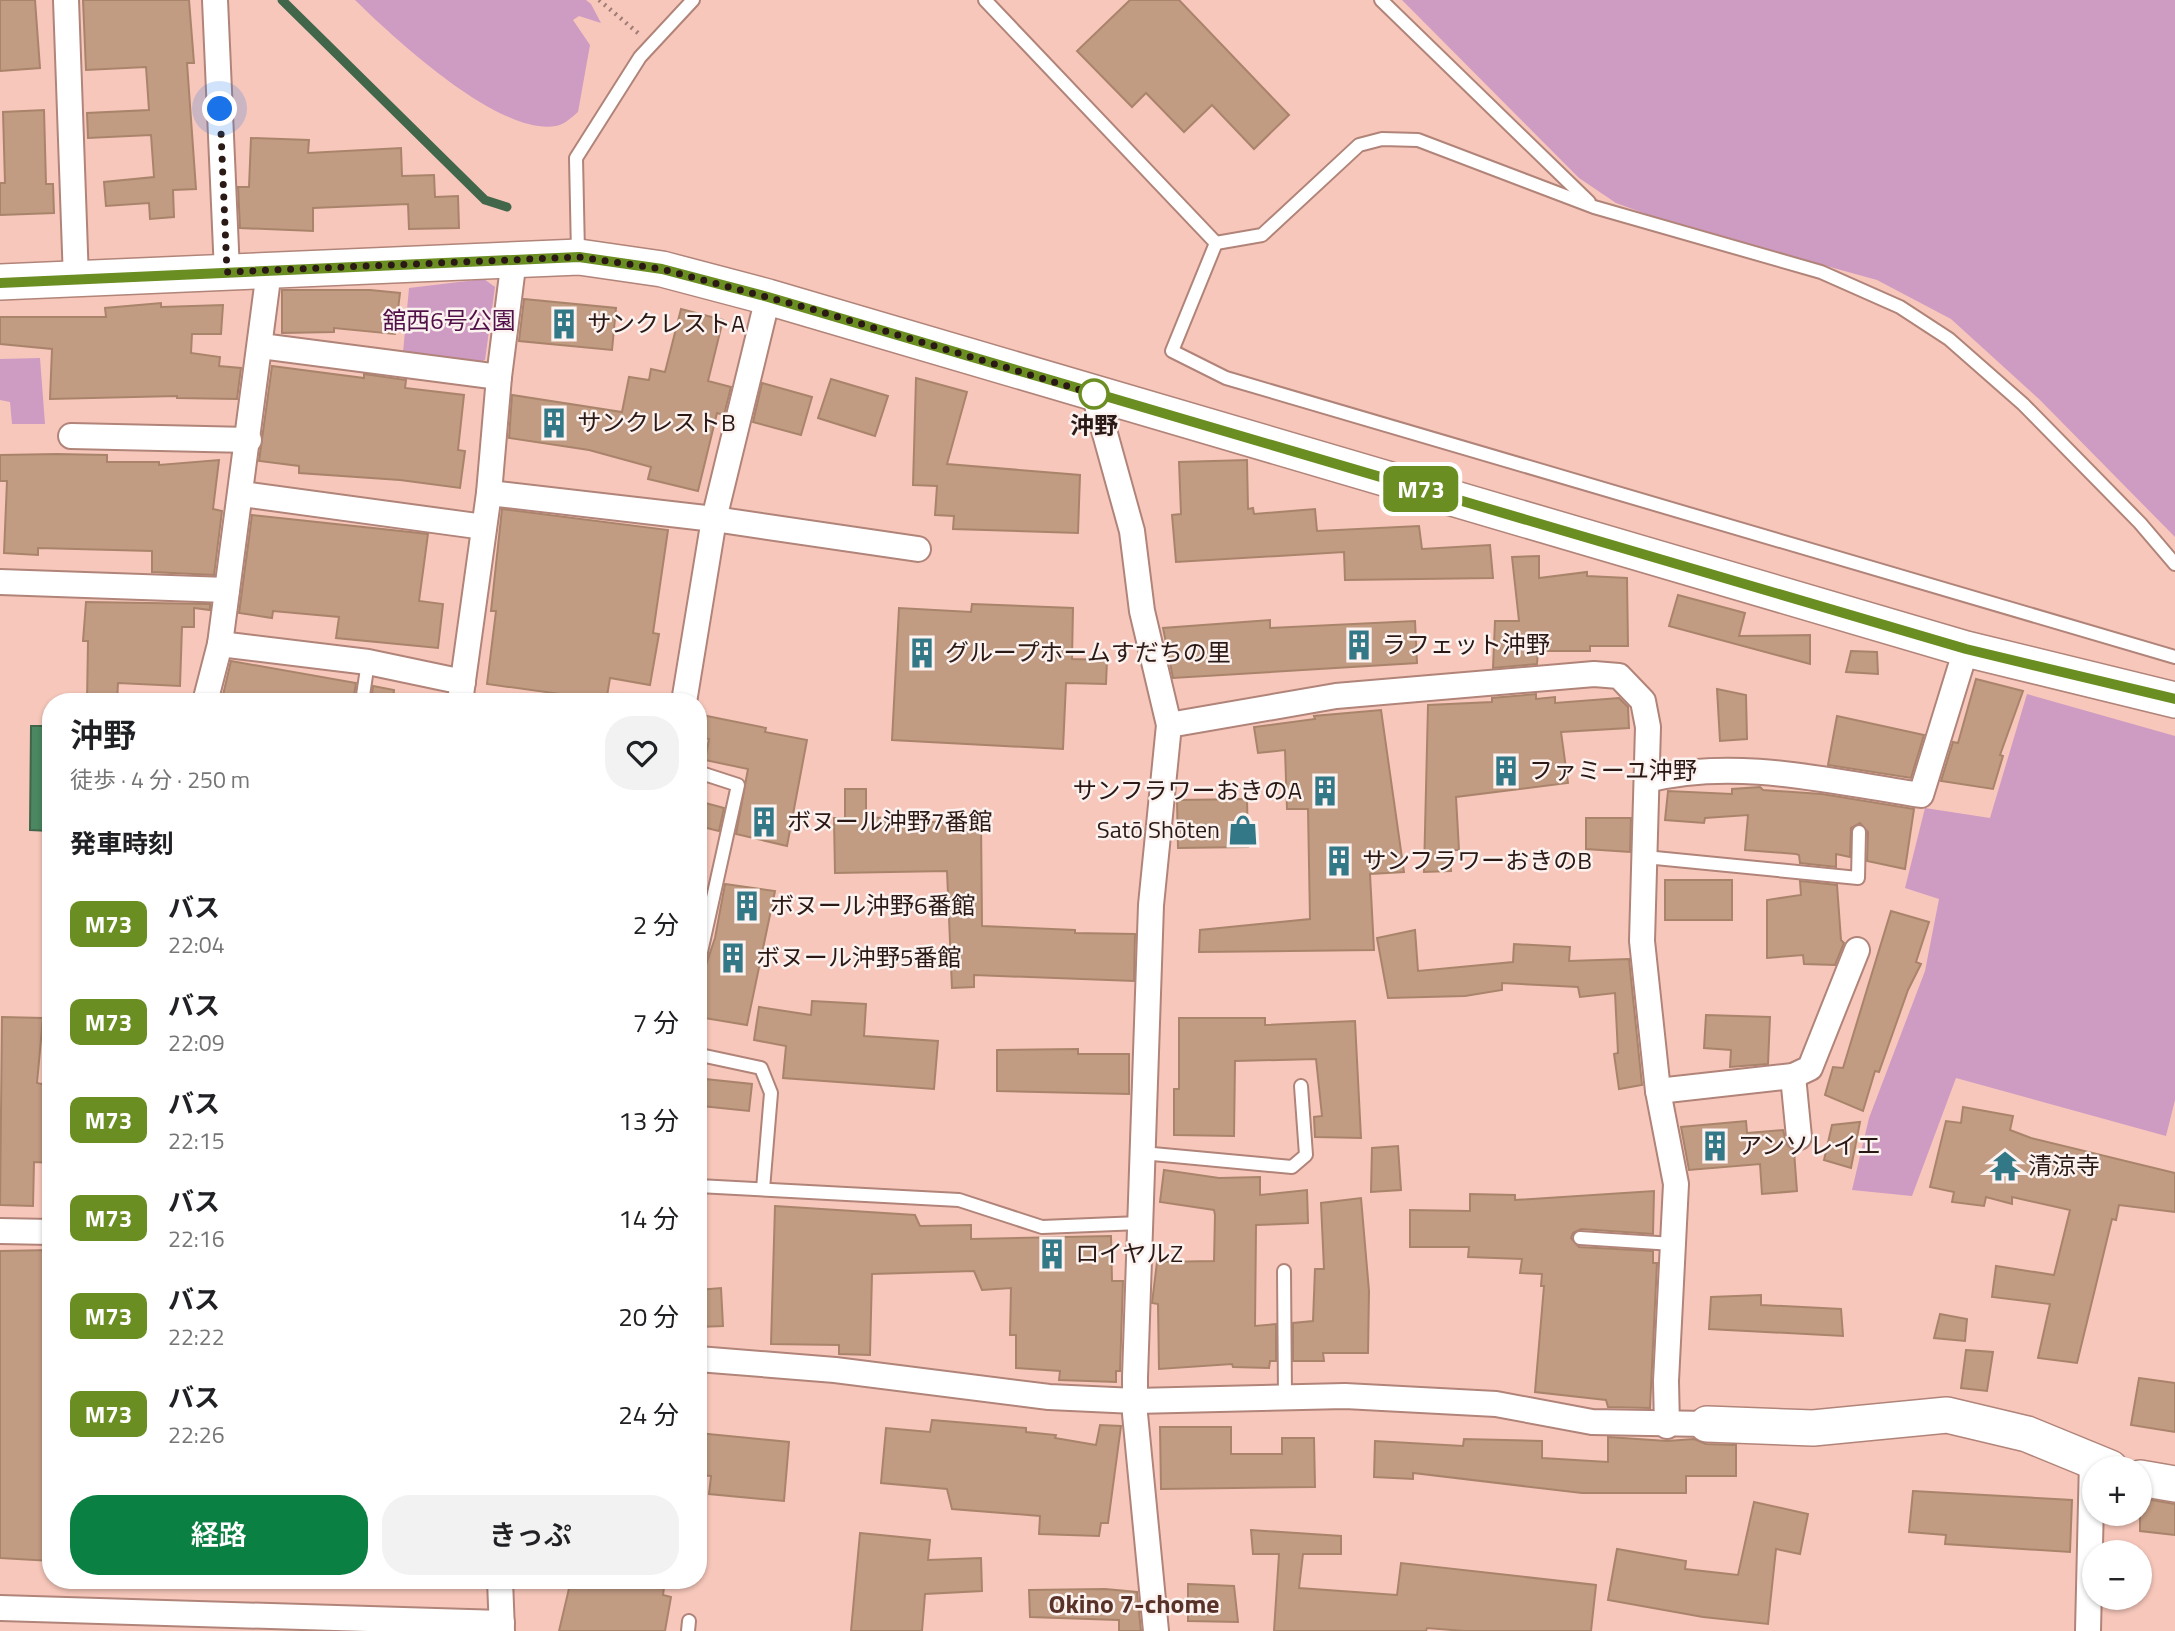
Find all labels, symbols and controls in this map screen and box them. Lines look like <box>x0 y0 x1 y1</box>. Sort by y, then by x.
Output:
your location <box>202 91 237 126</box>
park label: 舘西6号公園 <box>382 302 516 338</box>
place label: サンクレストA <box>587 305 745 341</box>
building icon: サンクレストA <box>547 307 581 341</box>
marker: 沖野 <box>1079 379 1109 409</box>
place label: サンクレストB <box>577 404 736 440</box>
building icon: サンクレストB <box>537 406 571 440</box>
place label: 沖野 <box>1070 407 1118 443</box>
line badge: M73 <box>1381 466 1461 512</box>
text: M73 <box>1397 471 1445 507</box>
place label: ラフェット沖野 <box>1382 626 1550 662</box>
building icon: ラフェット沖野 <box>1342 628 1376 662</box>
place label: グループホームすだちの里 <box>945 634 1231 670</box>
building icon: グループホームすだちの里 <box>905 636 939 670</box>
text: 沖野 <box>70 710 136 760</box>
button: heart <box>605 716 679 790</box>
place label: ファミーユ沖野 <box>1529 752 1697 788</box>
building icon: ファミーユ沖野 <box>1489 754 1523 788</box>
text: 徒歩 · 4 分 · 250 m <box>70 762 250 797</box>
place label: サンフラワーおきのA <box>1072 772 1302 808</box>
building icon: サンフラワーおきのA <box>1308 774 1342 808</box>
place label: ボヌール沖野7番館 <box>787 803 992 839</box>
building icon: ボヌール沖野7番館 <box>747 805 781 839</box>
place label: Satō Shōten <box>1097 811 1220 847</box>
shop icon: Satō Shōten <box>1226 813 1260 847</box>
text: 発車時刻 <box>70 824 174 863</box>
place label: サンフラワーおきのB <box>1362 842 1592 878</box>
building icon: サンフラワーおきのB <box>1322 844 1356 878</box>
place label: ボヌール沖野6番館 <box>770 887 975 923</box>
text: バス <box>168 888 220 927</box>
building icon: ボヌール沖野6番館 <box>730 889 764 923</box>
text: 2 分 <box>633 905 679 944</box>
text: M73 <box>85 906 132 942</box>
text: 22:04 <box>168 927 225 962</box>
place label: ボヌール沖野5番館 <box>756 939 961 975</box>
building icon: ボヌール沖野5番館 <box>716 941 750 975</box>
text: バス <box>168 986 220 1025</box>
text: 7 分 <box>633 1003 679 1042</box>
text: M73 <box>85 1004 132 1040</box>
text: 22:09 <box>168 1025 225 1060</box>
text: バス <box>168 1084 220 1123</box>
text: 13 分 <box>618 1101 679 1140</box>
text: M73 <box>85 1102 132 1138</box>
text: 22:15 <box>168 1123 225 1158</box>
place label: アンソレイエ <box>1738 1127 1881 1163</box>
building icon: アンソレイエ <box>1698 1129 1732 1163</box>
place label: 清涼寺 <box>2028 1147 2100 1183</box>
temple icon: 清涼寺 <box>1988 1149 2022 1183</box>
text: バス <box>168 1182 220 1221</box>
text: 14 分 <box>618 1199 679 1238</box>
text: M73 <box>85 1200 132 1236</box>
text: 22:16 <box>168 1221 225 1256</box>
place label: ロイヤルZ <box>1075 1235 1183 1271</box>
building icon: ロイヤルZ <box>1035 1237 1069 1271</box>
text: バス <box>168 1280 220 1319</box>
text: 20 分 <box>618 1297 679 1336</box>
text: M73 <box>85 1298 132 1334</box>
text: 22:22 <box>168 1319 225 1354</box>
text: バス <box>168 1378 220 1417</box>
text: 24 分 <box>618 1395 679 1434</box>
text: M73 <box>85 1396 132 1432</box>
text: 22:26 <box>168 1417 225 1452</box>
map controls <box>2082 1456 2152 1610</box>
button: + <box>2082 1456 2152 1526</box>
button: 経路 <box>70 1495 368 1575</box>
button: きっぷ <box>382 1495 679 1575</box>
button: − <box>2082 1540 2152 1610</box>
district label: Okino 7-chome <box>1048 1584 1220 1623</box>

